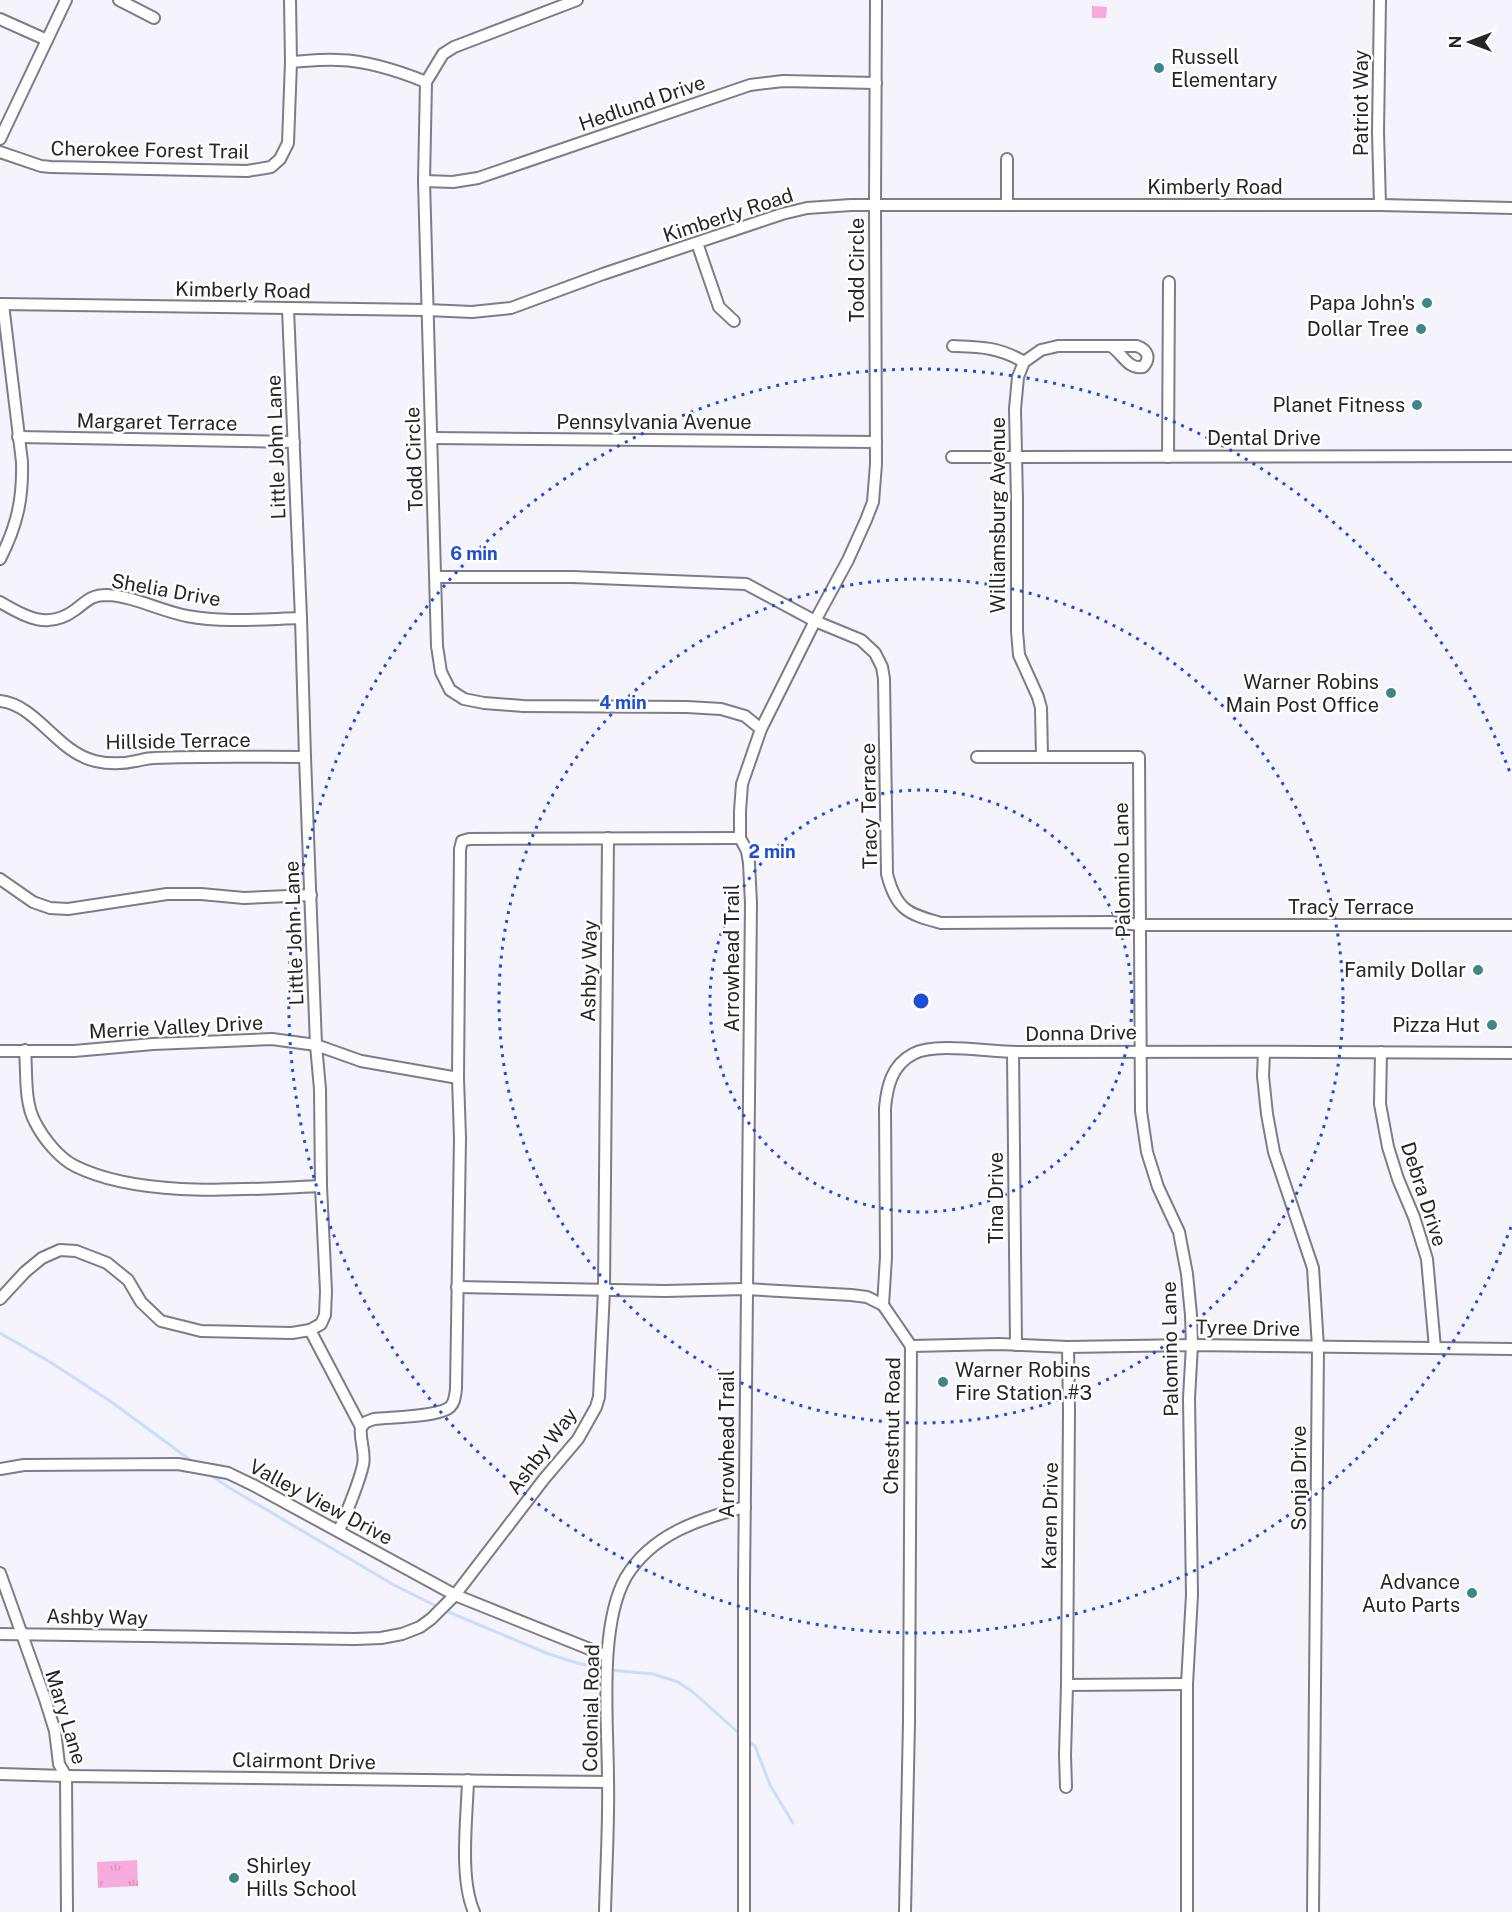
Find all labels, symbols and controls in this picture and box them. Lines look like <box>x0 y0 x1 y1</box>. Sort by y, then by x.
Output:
north arrow <box>1440 12 1500 72</box>
text: N <box>1446 36 1465 48</box>
place label: Russell Elementary <box>1171 45 1278 92</box>
street label: Patriot Way <box>1349 50 1373 156</box>
marker: Russell Elementary <box>1152 61 1166 75</box>
street label: Hedlund Drive <box>576 70 708 136</box>
street label: Cherokee Forest Trail <box>50 136 250 164</box>
street label: Kimberly Road <box>1147 175 1283 199</box>
street label: Kimberly Road <box>660 183 796 247</box>
street label: Todd Circle <box>845 218 869 322</box>
street label: Kimberly Road <box>175 277 311 303</box>
place label: Papa John's <box>1309 291 1415 315</box>
marker: Papa John's <box>1420 296 1434 310</box>
place label: Dollar Tree <box>1307 317 1409 341</box>
marker: Dollar Tree <box>1414 322 1428 336</box>
street label: Little John Lane <box>261 374 291 520</box>
place label: Planet Fitness <box>1273 393 1405 417</box>
marker: Planet Fitness <box>1410 398 1424 412</box>
street label: Todd Circle <box>400 406 428 512</box>
street label: Margaret Terrace <box>76 409 238 435</box>
street label: Pennsylvania Avenue <box>556 410 752 434</box>
street label: Williamsburg Avenue <box>986 417 1010 613</box>
street label: Dental Drive <box>1207 426 1321 450</box>
text: 6 min <box>450 543 498 564</box>
street label: Shelia Drive <box>109 569 223 611</box>
place label: Warner Robins Main Post Office <box>1225 670 1379 717</box>
marker: Warner Robins Main Post Office <box>1384 686 1398 700</box>
text: 4 min <box>599 692 647 713</box>
street label: Hillside Terrace <box>105 728 251 754</box>
street label: Tracy Terrace <box>856 743 882 869</box>
street label: Palomino Lane <box>1109 802 1135 938</box>
text: 2 min <box>748 841 796 862</box>
street label: Little John Lane <box>279 860 309 1006</box>
street label: Arrowhead Trail <box>720 884 744 1032</box>
street label: Tracy Terrace <box>1288 895 1414 919</box>
street label: Ashby Way <box>576 920 602 1022</box>
place label: Family Dollar <box>1344 958 1466 982</box>
marker: Family Dollar <box>1471 963 1485 977</box>
centre of rings <box>911 991 931 1011</box>
street label: Merrie Valley Drive <box>88 1010 264 1044</box>
place label: Pizza Hut <box>1392 1013 1480 1037</box>
marker: Pizza Hut <box>1485 1018 1499 1032</box>
street label: Donna Drive <box>1025 1020 1137 1046</box>
street label: Debra Drive <box>1396 1139 1452 1249</box>
street label: Tina Drive <box>984 1152 1008 1244</box>
street label: Palomino Lane <box>1157 1281 1183 1417</box>
street label: Tyree Drive <box>1195 1315 1301 1341</box>
street label: Chestnut Road <box>879 1357 905 1495</box>
place label: Warner Robins Fire Station #3 <box>955 1358 1092 1405</box>
street label: Arrowhead Trail <box>715 1370 739 1518</box>
marker: Warner Robins Fire Station #3 <box>936 1375 950 1389</box>
street label: Ashby Way <box>502 1403 582 1499</box>
street label: Sonja Drive <box>1287 1425 1311 1531</box>
street label: Valley View Drive <box>245 1454 397 1550</box>
street label: Karen Drive <box>1037 1462 1063 1570</box>
place label: Advance Auto Parts <box>1362 1570 1460 1617</box>
marker: Advance Auto Parts <box>1465 1586 1479 1600</box>
street label: Ashby Way <box>46 1604 148 1630</box>
street label: Colonial Road <box>578 1644 604 1772</box>
street label: Mary Lane <box>40 1667 92 1767</box>
street label: Clairmont Drive <box>232 1748 376 1774</box>
place label: Shirley Hills School <box>246 1854 357 1901</box>
marker: Shirley Hills School <box>227 1871 241 1885</box>

